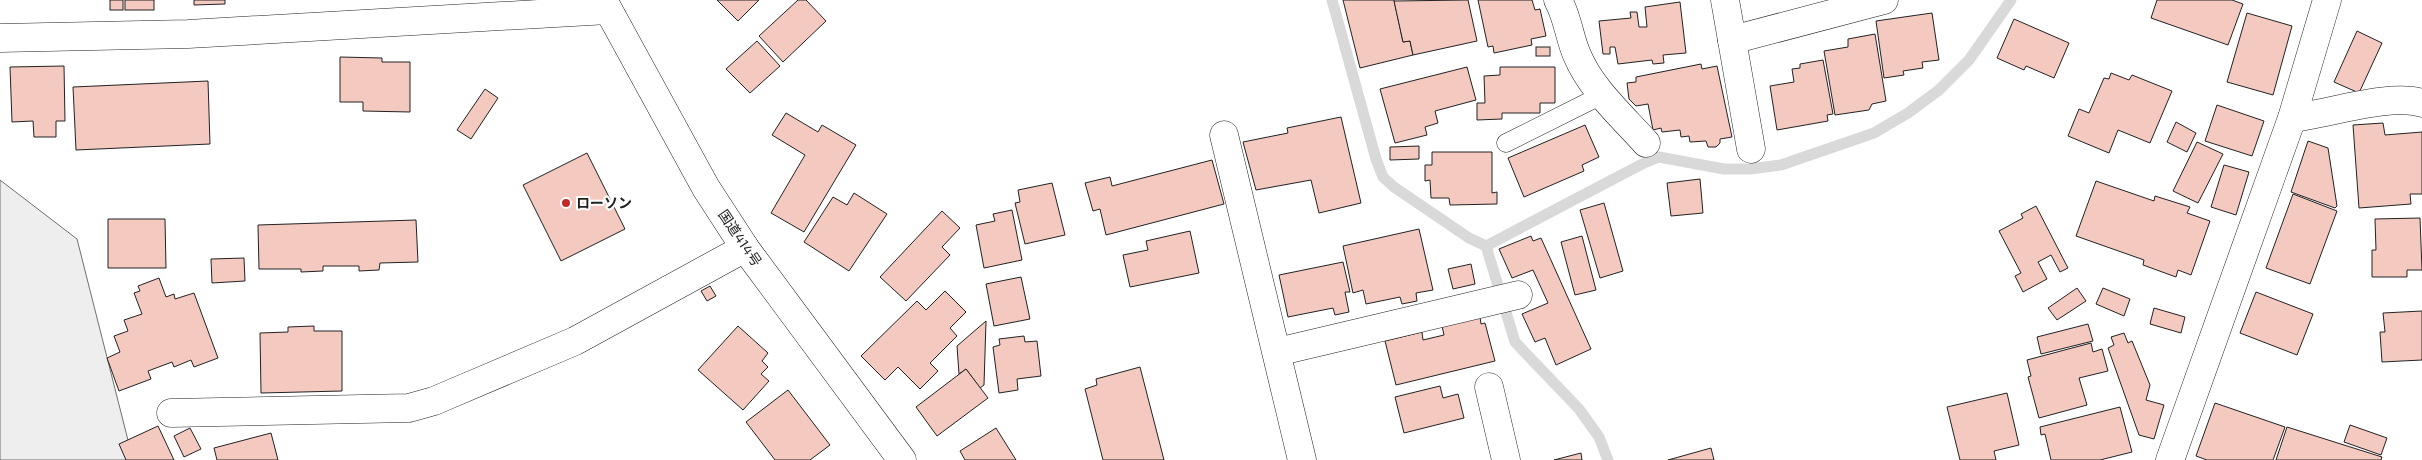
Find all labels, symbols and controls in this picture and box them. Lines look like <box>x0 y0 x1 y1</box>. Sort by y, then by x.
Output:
place label: ローソン <box>576 194 632 211</box>
marker: ローソン <box>560 197 572 209</box>
street label: 国道414号 <box>715 206 766 269</box>

